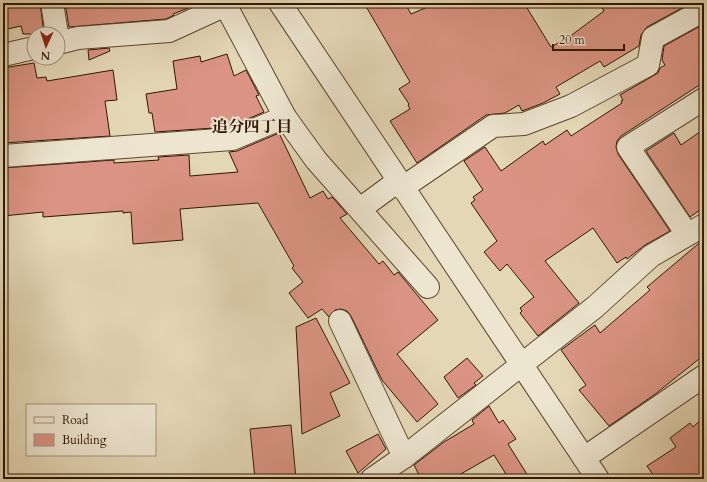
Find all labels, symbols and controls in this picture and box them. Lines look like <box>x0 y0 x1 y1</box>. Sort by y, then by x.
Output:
north arrow <box>26 26 66 66</box>
scale bar <box>553 26 624 52</box>
text: 20 m <box>559 32 586 48</box>
text: N <box>40 48 51 63</box>
district label: 追分四丁目 <box>212 116 292 138</box>
legend <box>26 404 156 456</box>
text: Road <box>62 412 89 428</box>
text: Building <box>62 432 107 448</box>

